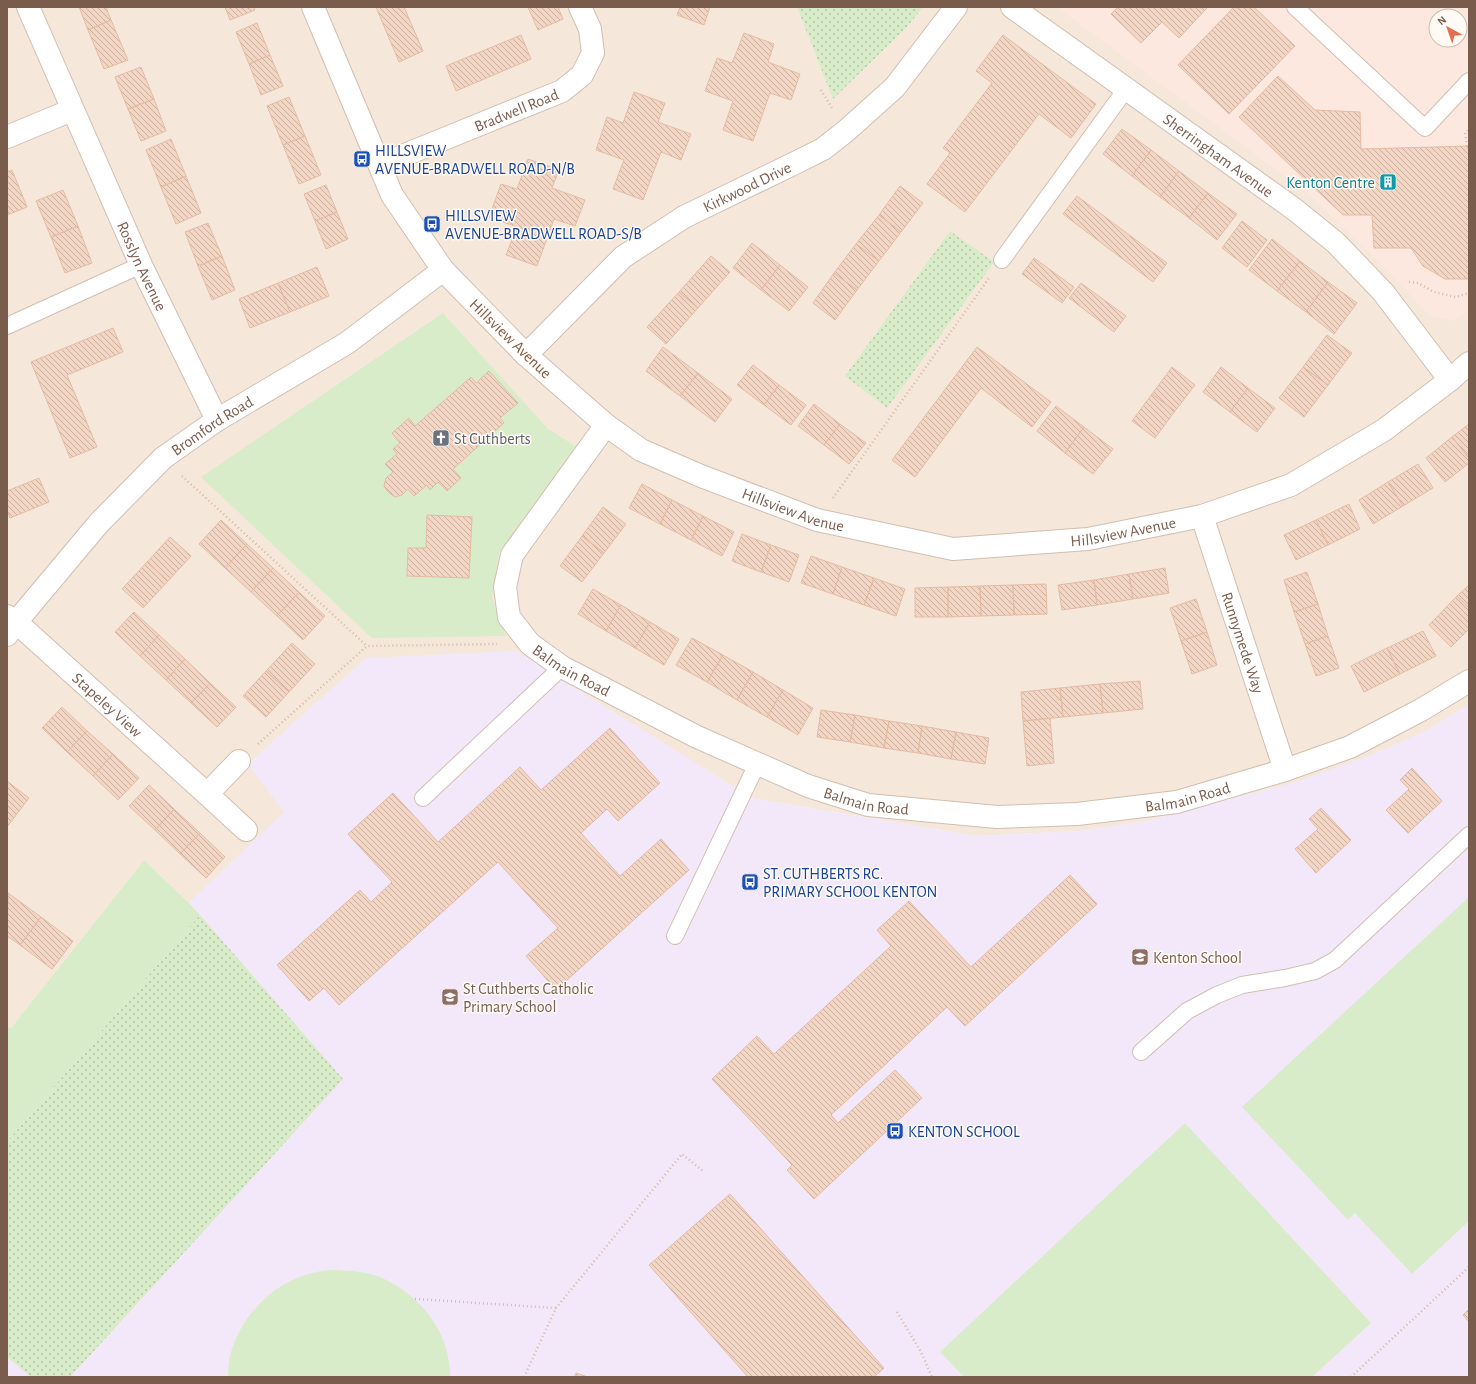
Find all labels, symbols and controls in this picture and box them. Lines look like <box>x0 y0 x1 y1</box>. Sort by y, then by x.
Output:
north arrow <box>1428 8 1468 48</box>
text: N <box>1435 14 1448 27</box>
street label: Bradwell Road <box>472 86 561 135</box>
street label: Sherringham Avenue <box>1160 111 1276 200</box>
place label: HILLSVIEW AVENUE-BRADWELL ROAD-N/B <box>375 143 575 177</box>
bus stop icon: HILLSVIEW AVENUE-BRADWELL ROAD-N/B <box>352 149 372 169</box>
street label: Kirkwood Drive <box>701 159 794 216</box>
building icon: Kenton Centre <box>1378 172 1398 192</box>
place label: Kenton Centre <box>1286 175 1375 191</box>
place label: HILLSVIEW AVENUE-BRADWELL ROAD-S/B <box>445 208 642 242</box>
bus stop icon: HILLSVIEW AVENUE-BRADWELL ROAD-S/B <box>422 214 442 234</box>
street label: Rosslyn Avenue <box>114 219 169 313</box>
street label: Hillsview Avenue <box>466 296 554 382</box>
street label: Bromford Road <box>169 394 256 459</box>
church icon: St Cuthberts <box>431 428 451 448</box>
place label: St Cuthberts <box>454 431 531 447</box>
street label: Hillsview Avenue <box>740 485 846 535</box>
street label: Hillsview Avenue <box>1070 514 1177 549</box>
street label: Runnymede Way <box>1218 590 1266 696</box>
street label: Balmain Road <box>530 642 613 700</box>
street label: Stapeley View <box>69 670 145 741</box>
street label: Balmain Road <box>1144 780 1232 815</box>
street label: Balmain Road <box>822 784 909 818</box>
place label: ST. CUTHBERTS RC. PRIMARY SCHOOL KENTON <box>763 866 937 900</box>
bus stop icon: ST. CUTHBERTS RC. PRIMARY SCHOOL KENTON <box>740 872 760 892</box>
school or university icon: Kenton School <box>1130 947 1150 967</box>
place label: Kenton School <box>1153 950 1242 966</box>
place label: St Cuthberts Catholic Primary School <box>463 981 593 1016</box>
school or university icon: St Cuthberts Catholic Primary School <box>440 987 460 1007</box>
bus stop icon: KENTON SCHOOL <box>885 1121 905 1141</box>
place label: KENTON SCHOOL <box>908 1124 1020 1140</box>

